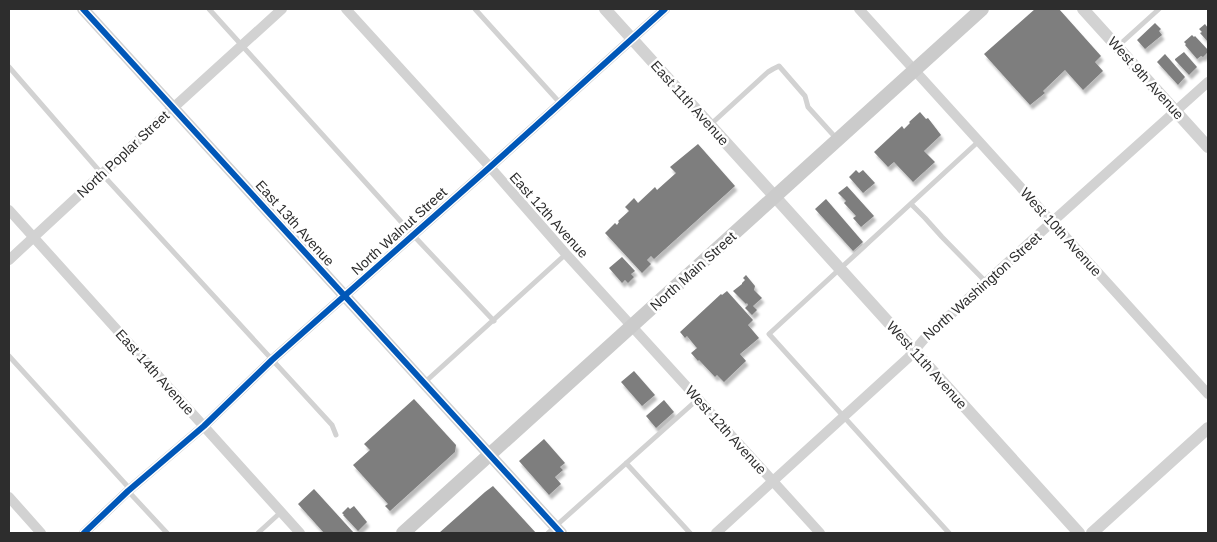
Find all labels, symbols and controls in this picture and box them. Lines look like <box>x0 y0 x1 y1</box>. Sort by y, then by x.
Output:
street label: West 9th Avenue <box>1105 34 1187 123</box>
street label: East 11th Avenue <box>648 57 732 149</box>
street label: North Poplar Street <box>74 107 172 201</box>
street label: East 12th Avenue <box>506 169 592 261</box>
street label: East 13th Avenue <box>252 177 338 269</box>
street label: North Walnut Street <box>348 184 450 278</box>
street label: West 10th Avenue <box>1017 185 1105 280</box>
street label: North Main Street <box>647 228 739 314</box>
street label: North Washington Street <box>920 229 1044 343</box>
street label: West 11th Avenue <box>884 318 971 412</box>
street label: East 14th Avenue <box>112 326 198 418</box>
street label: West 12th Avenue <box>682 383 770 478</box>

